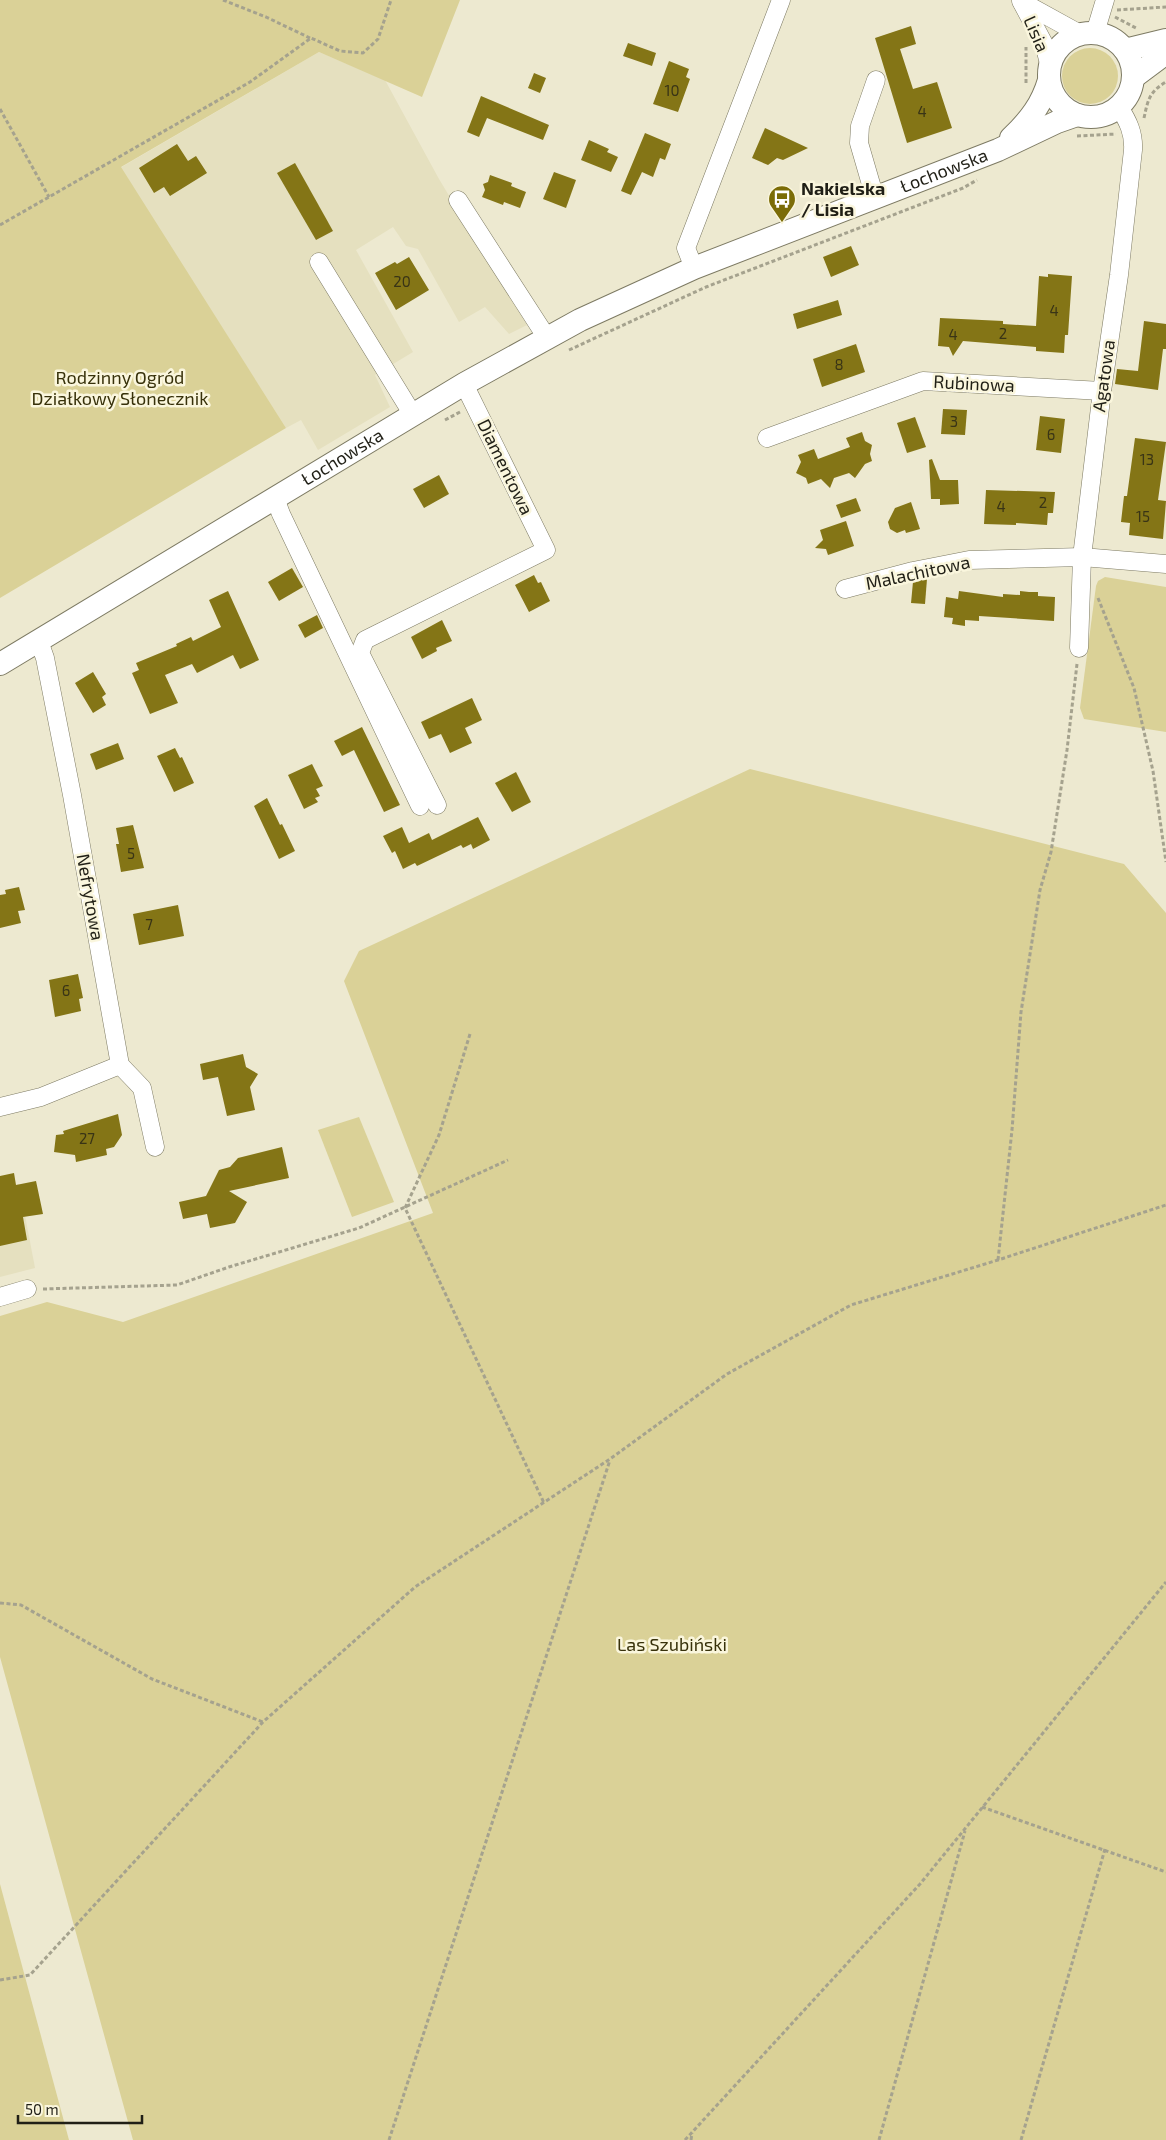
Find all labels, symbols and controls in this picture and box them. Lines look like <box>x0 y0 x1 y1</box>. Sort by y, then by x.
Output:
street label: Lisia <box>1019 12 1055 55</box>
house number: 10 <box>664 81 680 99</box>
house number: 4 <box>917 102 927 120</box>
street label: Łochowska <box>897 143 991 197</box>
place label: Nakielska / Lisia <box>801 177 885 220</box>
bus stop icon: Nakielska / Lisia <box>767 184 797 223</box>
house number: 20 <box>393 272 411 290</box>
house number: 4 <box>1049 301 1059 319</box>
house number: 2 <box>999 324 1007 342</box>
house number: 4 <box>948 325 958 343</box>
street label: Agatowa <box>1087 338 1119 413</box>
house number: 8 <box>834 355 844 373</box>
park label: Rodzinny Ogród Działkowy Słonecznik <box>32 366 208 409</box>
street label: Rubinowa <box>933 370 1015 396</box>
house number: 3 <box>950 412 958 430</box>
street label: Diamentowa <box>473 415 539 518</box>
street label: Łochowska <box>297 423 387 490</box>
house number: 6 <box>1047 425 1055 443</box>
house number: 13 <box>1140 450 1154 468</box>
house number: 2 <box>1039 493 1047 511</box>
house number: 4 <box>996 497 1006 515</box>
house number: 15 <box>1136 507 1150 525</box>
street label: Malachitowa <box>864 550 972 594</box>
house number: 5 <box>127 844 135 862</box>
street label: Nefrytowa <box>73 852 109 942</box>
house number: 7 <box>145 915 153 933</box>
house number: 6 <box>62 981 70 999</box>
house number: 27 <box>79 1129 95 1147</box>
park label: Las Szubiński <box>617 1633 727 1655</box>
scale bar <box>18 2092 141 2124</box>
text: 50 m <box>25 2100 59 2118</box>

